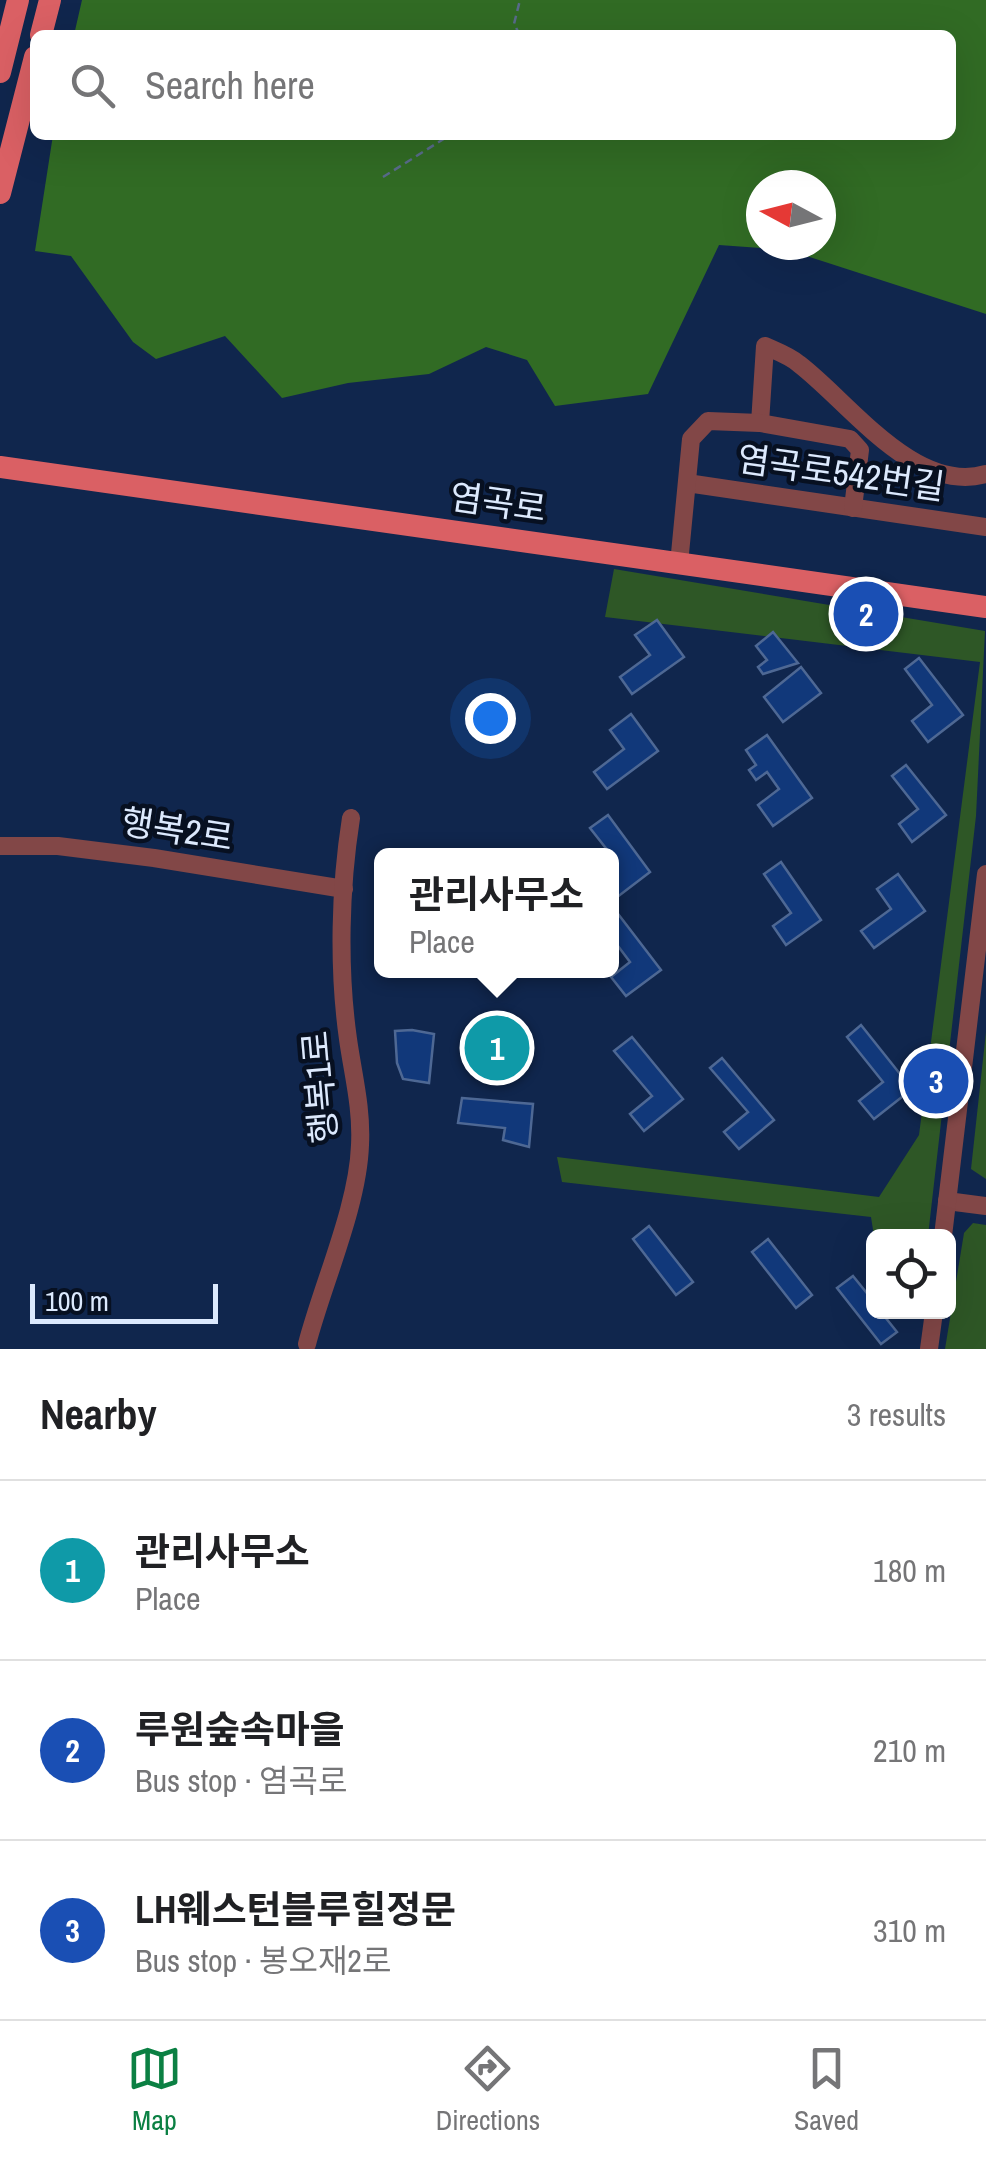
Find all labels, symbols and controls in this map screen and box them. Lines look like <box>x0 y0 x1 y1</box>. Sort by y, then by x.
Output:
search box <box>30 30 956 140</box>
icon: search <box>65 58 120 113</box>
text: Search here <box>145 60 315 111</box>
north arrow <box>746 170 836 260</box>
street label: 염곡로542번길 <box>734 435 948 510</box>
street label: 염곡로 <box>447 473 549 532</box>
pin: 2 <box>834 576 898 652</box>
your location <box>465 693 516 744</box>
street label: 행복2로 <box>118 797 236 862</box>
popup <box>374 848 619 978</box>
text: 관리사무소 <box>409 869 584 920</box>
text: Place <box>409 920 475 963</box>
pin: 1 <box>464 1010 530 1086</box>
street label: 행복1로 <box>291 1029 348 1145</box>
pin: 3 <box>904 1044 968 1118</box>
map controls <box>866 1229 956 1319</box>
button: locate <box>866 1229 956 1319</box>
scale bar <box>30 1279 218 1324</box>
text: 100 m <box>45 1282 109 1320</box>
text: Nearby <box>40 1386 157 1442</box>
text: 3 results <box>847 1393 946 1436</box>
text: 관리사무소 <box>135 1526 310 1577</box>
text: 1 <box>65 1549 80 1592</box>
text: 180 m <box>873 1549 946 1592</box>
text: Place <box>135 1577 201 1620</box>
text: 루원숲속마을 <box>135 1704 345 1755</box>
text: 2 <box>65 1729 80 1772</box>
text: 210 m <box>873 1729 946 1772</box>
text: Bus stop · 염곡로 <box>135 1759 347 1802</box>
text: LH웨스턴블루힐정문 <box>135 1884 456 1935</box>
text: 3 <box>65 1909 80 1952</box>
text: 310 m <box>873 1909 946 1952</box>
text: Bus stop · 봉오재2로 <box>135 1939 391 1982</box>
tab: Map <box>127 2041 182 2139</box>
tab: Directions <box>436 2041 540 2139</box>
tab: Saved <box>794 2041 859 2139</box>

